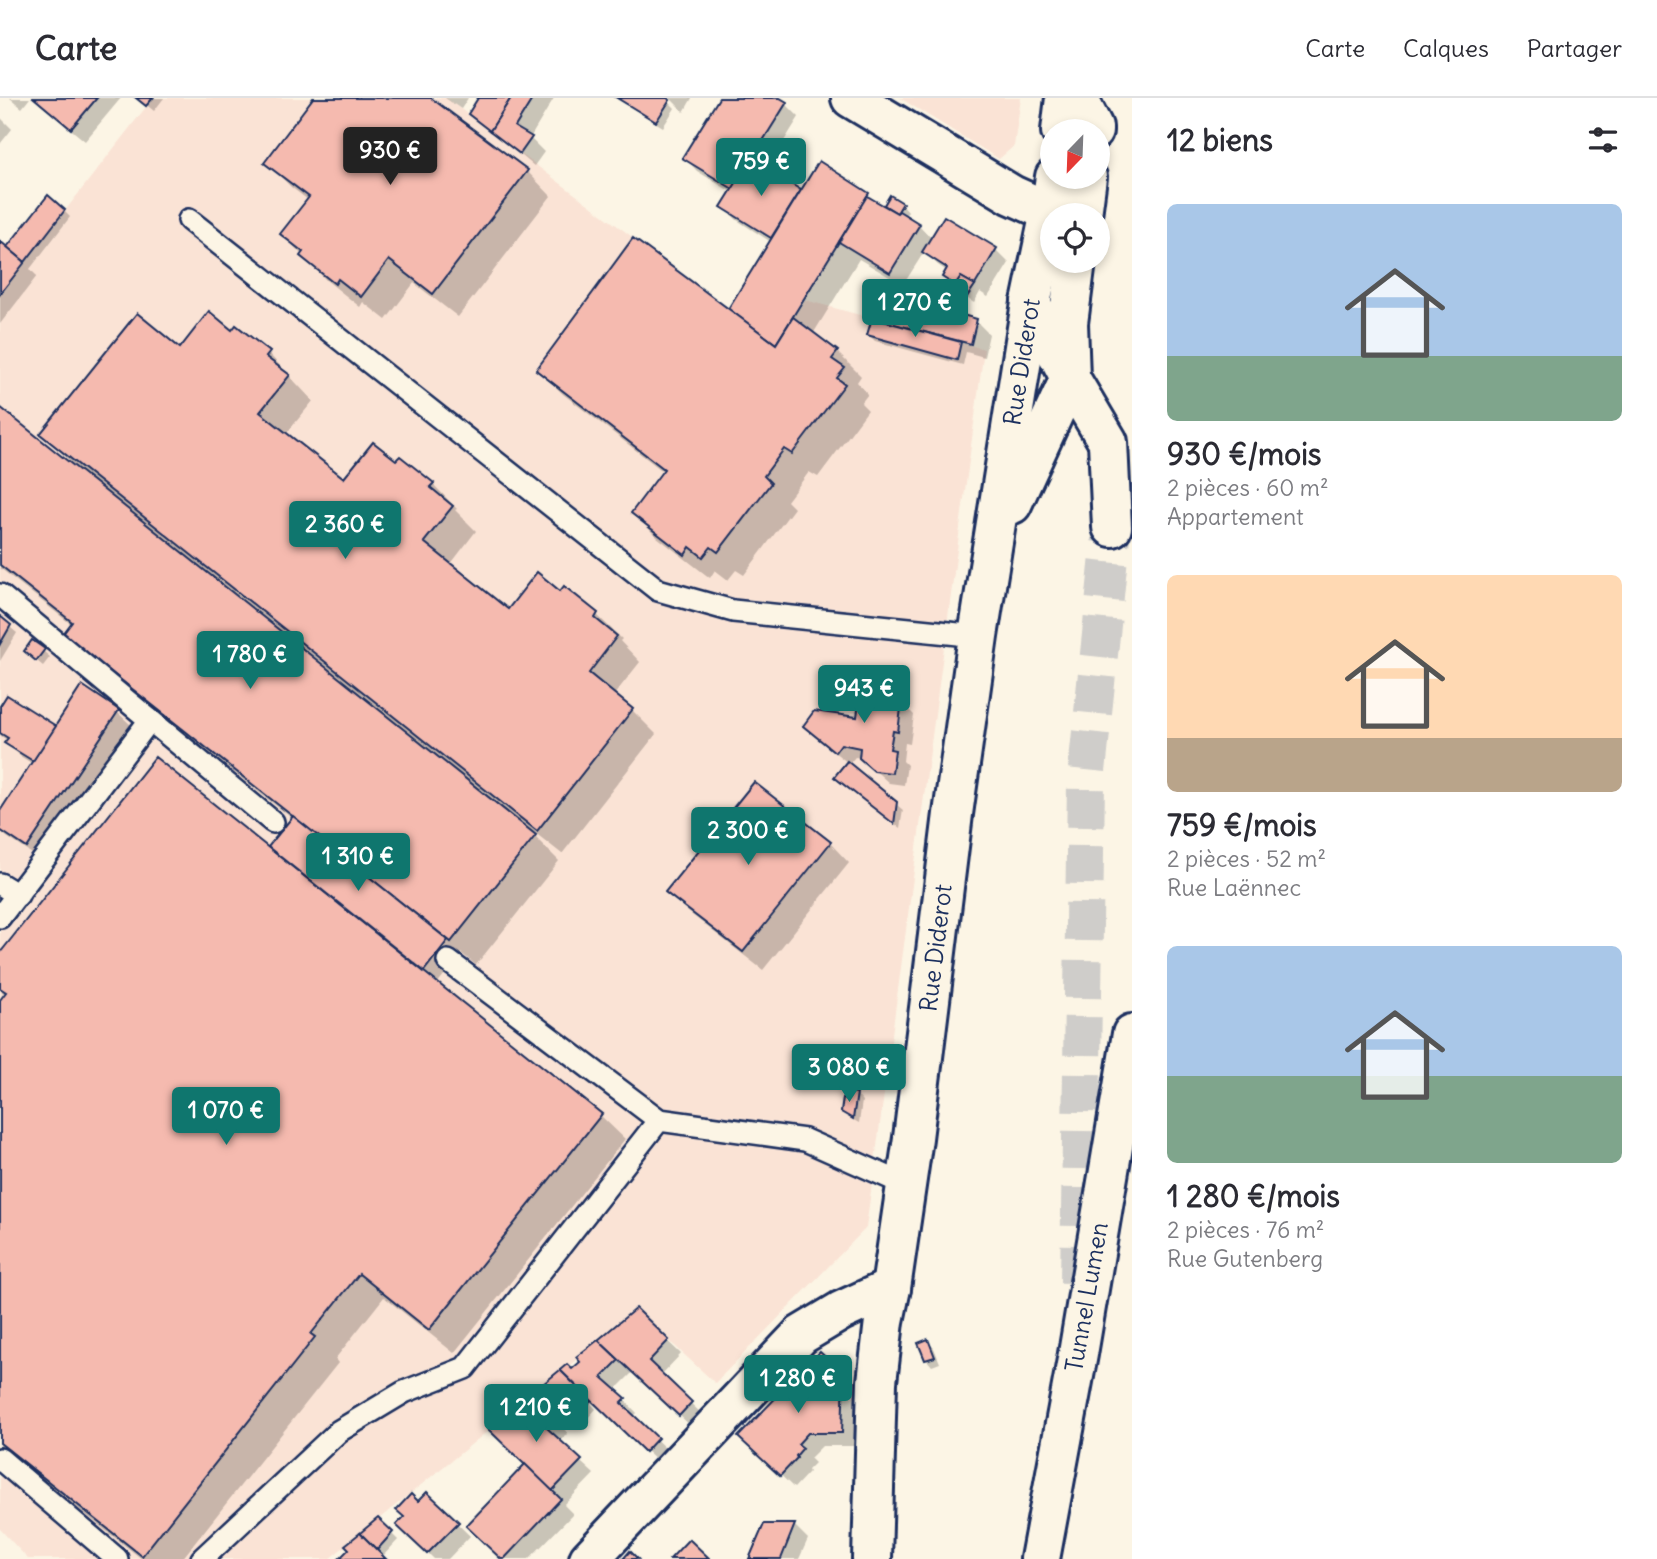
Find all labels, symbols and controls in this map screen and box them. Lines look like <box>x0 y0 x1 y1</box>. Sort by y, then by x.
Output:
text: Carte <box>35 27 117 69</box>
text: Carte <box>1305 33 1365 63</box>
text: Calques <box>1403 33 1489 63</box>
text: Partager <box>1527 33 1622 63</box>
north arrow <box>1040 119 1110 189</box>
map controls <box>1040 119 1110 273</box>
text: 12 biens <box>1167 121 1273 159</box>
icon: filters <box>1584 121 1622 159</box>
pin: 930 € <box>341 127 439 187</box>
text: 930 € <box>359 135 421 164</box>
pin: 759 € <box>712 139 810 198</box>
text: 759 € <box>732 146 790 175</box>
button: locate <box>1040 203 1110 273</box>
icon: home <box>1332 250 1458 376</box>
pin: 1 270 € <box>850 280 980 339</box>
text: 1 270 € <box>878 287 952 316</box>
street label: Rue Diderot <box>996 296 1046 427</box>
text: 930 €/mois <box>1167 435 1322 473</box>
text: 2 pièces · 60 m² <box>1167 473 1329 502</box>
pin: 2 360 € <box>280 502 410 561</box>
text: Appartement <box>1167 502 1304 531</box>
text: 2 360 € <box>305 509 385 538</box>
icon: home <box>1332 621 1458 747</box>
pin: 1 780 € <box>185 632 315 691</box>
text: 1 780 € <box>213 639 287 668</box>
pin: 943 € <box>815 666 913 725</box>
text: 943 € <box>834 673 894 702</box>
text: 759 €/mois <box>1167 806 1317 844</box>
pin: 2 300 € <box>683 808 813 867</box>
text: 2 300 € <box>707 815 789 844</box>
pin: 1 310 € <box>293 834 423 893</box>
text: 1 310 € <box>322 841 394 870</box>
text: 2 pièces · 52 m² <box>1167 844 1326 873</box>
text: Rue Laënnec <box>1167 873 1301 902</box>
street label: Rue Diderot <box>912 883 958 1013</box>
icon: home <box>1332 992 1458 1118</box>
pin: 3 080 € <box>784 1044 914 1104</box>
text: 3 080 € <box>808 1052 890 1081</box>
pin: 1 070 € <box>161 1088 291 1147</box>
text: 1 070 € <box>188 1095 264 1124</box>
text: 1 280 €/mois <box>1167 1177 1340 1215</box>
text: 2 pièces · 76 m² <box>1167 1215 1324 1244</box>
street label: Tunnel Lumen <box>1058 1220 1114 1374</box>
text: Rue Gutenberg <box>1167 1244 1323 1273</box>
pin: 1 280 € <box>733 1356 863 1415</box>
text: 1 280 € <box>760 1363 836 1392</box>
pin: 1 210 € <box>471 1384 601 1444</box>
text: 1 210 € <box>500 1392 572 1421</box>

